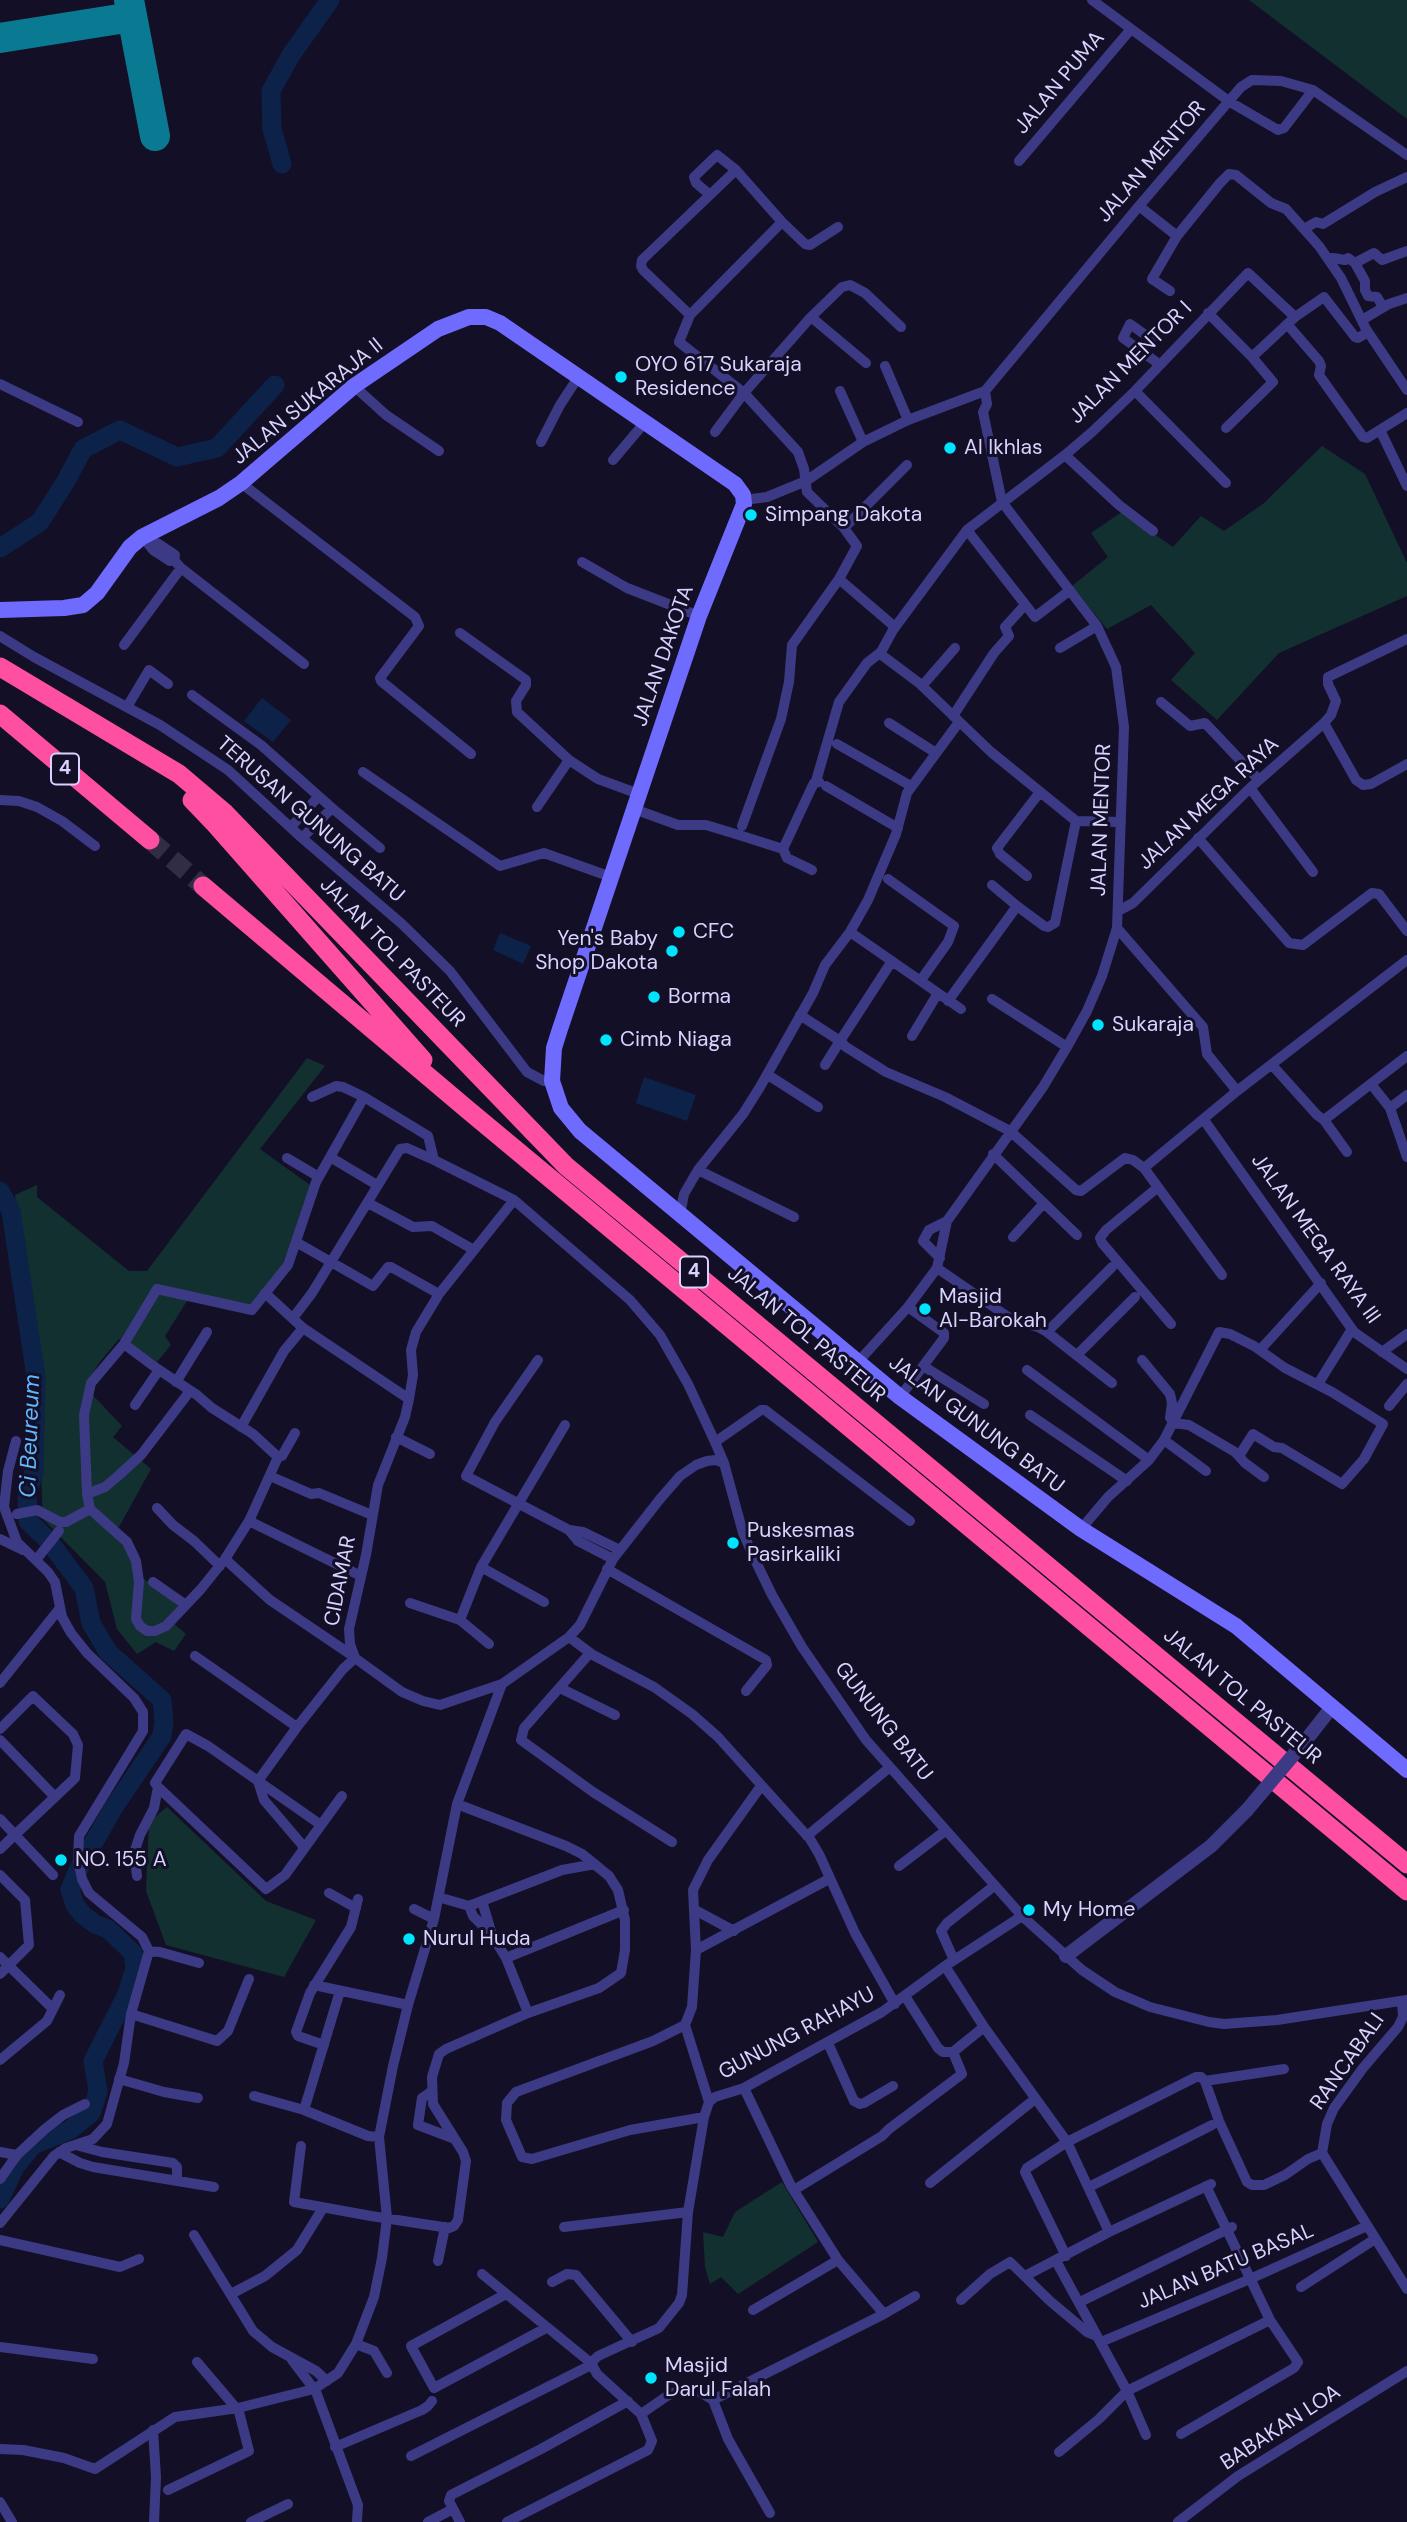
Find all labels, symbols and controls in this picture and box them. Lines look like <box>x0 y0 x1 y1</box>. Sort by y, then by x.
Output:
street label: JALAN PUMA <box>1010 26 1110 140</box>
street label: JALAN MENTOR <box>1092 96 1212 228</box>
street label: JALAN MENTOR I <box>1064 296 1198 430</box>
street label: JALAN SUKARAJA II <box>228 333 388 471</box>
place label: OYO 617 Sukaraja Residence <box>635 352 802 402</box>
marker: OYO 617 Sukaraja Residence <box>613 369 629 385</box>
place label: Al Ikhlas <box>964 435 1042 461</box>
marker: Al Ikhlas <box>942 440 958 456</box>
place label: Simpang Dakota <box>765 502 922 528</box>
marker: Simpang Dakota <box>743 507 759 523</box>
street label: JALAN DAKOTA <box>628 582 700 730</box>
street label: TERUSAN GUNUNG BATU <box>211 732 409 908</box>
street label: JALAN MEGA RAYA <box>1133 732 1285 876</box>
street label: JALAN MENTOR <box>1087 743 1117 897</box>
road number: 4 <box>51 754 79 784</box>
street label: JALAN TOL PASTEUR <box>314 873 470 1033</box>
place label: CFC <box>693 919 734 945</box>
marker: CFC <box>671 924 687 940</box>
place label: Yen's Baby Shop Dakota <box>535 926 658 976</box>
marker: Yen's Baby Shop Dakota <box>664 943 680 959</box>
place label: Borma <box>668 984 731 1010</box>
marker: Borma <box>646 989 662 1005</box>
place label: Sukaraja <box>1112 1012 1194 1038</box>
marker: Sukaraja <box>1090 1017 1106 1033</box>
place label: Cimb Niaga <box>620 1027 732 1053</box>
marker: Cimb Niaga <box>598 1032 614 1048</box>
street label: JALAN MEGA RAYA III <box>1245 1149 1385 1329</box>
road number: 4 <box>680 1256 708 1288</box>
street label: JALAN TOL PASTEUR <box>722 1261 890 1409</box>
place label: Masjid Al-Barokah <box>939 1284 1047 1334</box>
marker: Masjid Al-Barokah <box>917 1301 933 1317</box>
street label: JALAN GUNUNG BATU <box>883 1351 1069 1499</box>
water label: Ci Beureum <box>15 1374 47 1498</box>
place label: Puskesmas Pasirkaliki <box>747 1518 855 1568</box>
street label: CIDAMAR <box>320 1534 362 1628</box>
marker: Puskesmas Pasirkaliki <box>725 1535 741 1551</box>
street label: JALAN TOL PASTEUR <box>1158 1623 1326 1771</box>
street label: GUNUNG BATU <box>829 1657 937 1787</box>
place label: NO. 155 A <box>75 1847 167 1873</box>
marker: NO. 155 A <box>53 1852 69 1868</box>
place label: My Home <box>1043 1897 1135 1923</box>
marker: My Home <box>1021 1902 1037 1918</box>
place label: Nurul Huda <box>423 1926 531 1952</box>
marker: Nurul Huda <box>401 1931 417 1947</box>
street label: GUNUNG RAHAYU <box>715 1982 879 2086</box>
street label: RANCABALI <box>1306 2009 1390 2115</box>
street label: JALAN BATU BASAL <box>1134 2219 1318 2315</box>
place label: Masjid Darul Falah <box>665 2353 771 2403</box>
marker: Masjid Darul Falah <box>643 2370 659 2386</box>
street label: BABAKAN LOA <box>1216 2380 1346 2476</box>

